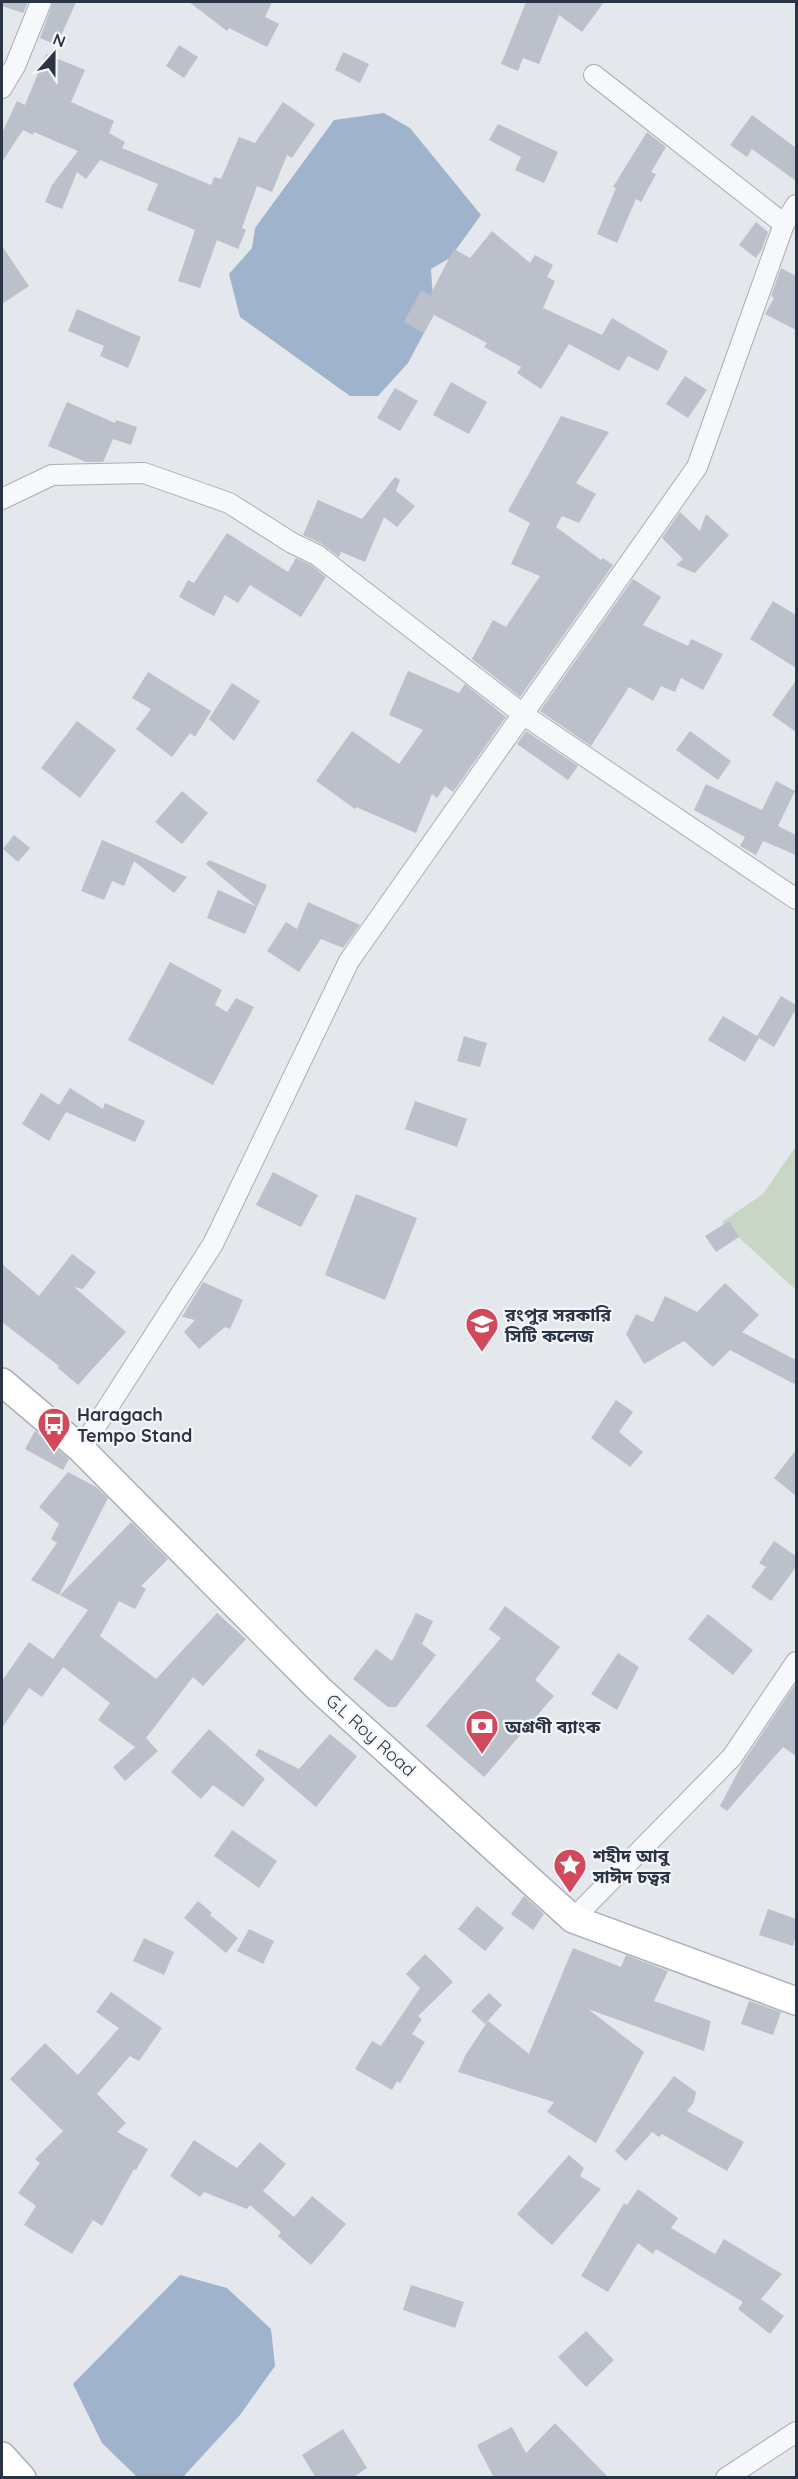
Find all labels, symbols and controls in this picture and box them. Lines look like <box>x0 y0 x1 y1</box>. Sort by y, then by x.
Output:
north arrow <box>24 24 84 84</box>
text: N <box>50 29 68 51</box>
place label: রংপুর সরকারি সিটি কলেজ <box>504 1303 612 1347</box>
school or university icon: রংপুর সরকারি সিটি কলেজ <box>464 1306 500 1353</box>
place label: Haragach Tempo Stand <box>77 1403 192 1447</box>
bus stop icon: Haragach Tempo Stand <box>36 1406 72 1453</box>
street label: G.L Roy Road <box>321 1689 421 1781</box>
bank icon: অগ্রণী ব্যাংক <box>464 1708 500 1755</box>
place label: অগ্রণী ব্যাংক <box>504 1715 601 1738</box>
place label: শহীদ আবু সাঈদ চত্বর <box>592 1844 671 1888</box>
place icon: শহীদ আবু সাঈদ চত্বর <box>552 1847 588 1894</box>

